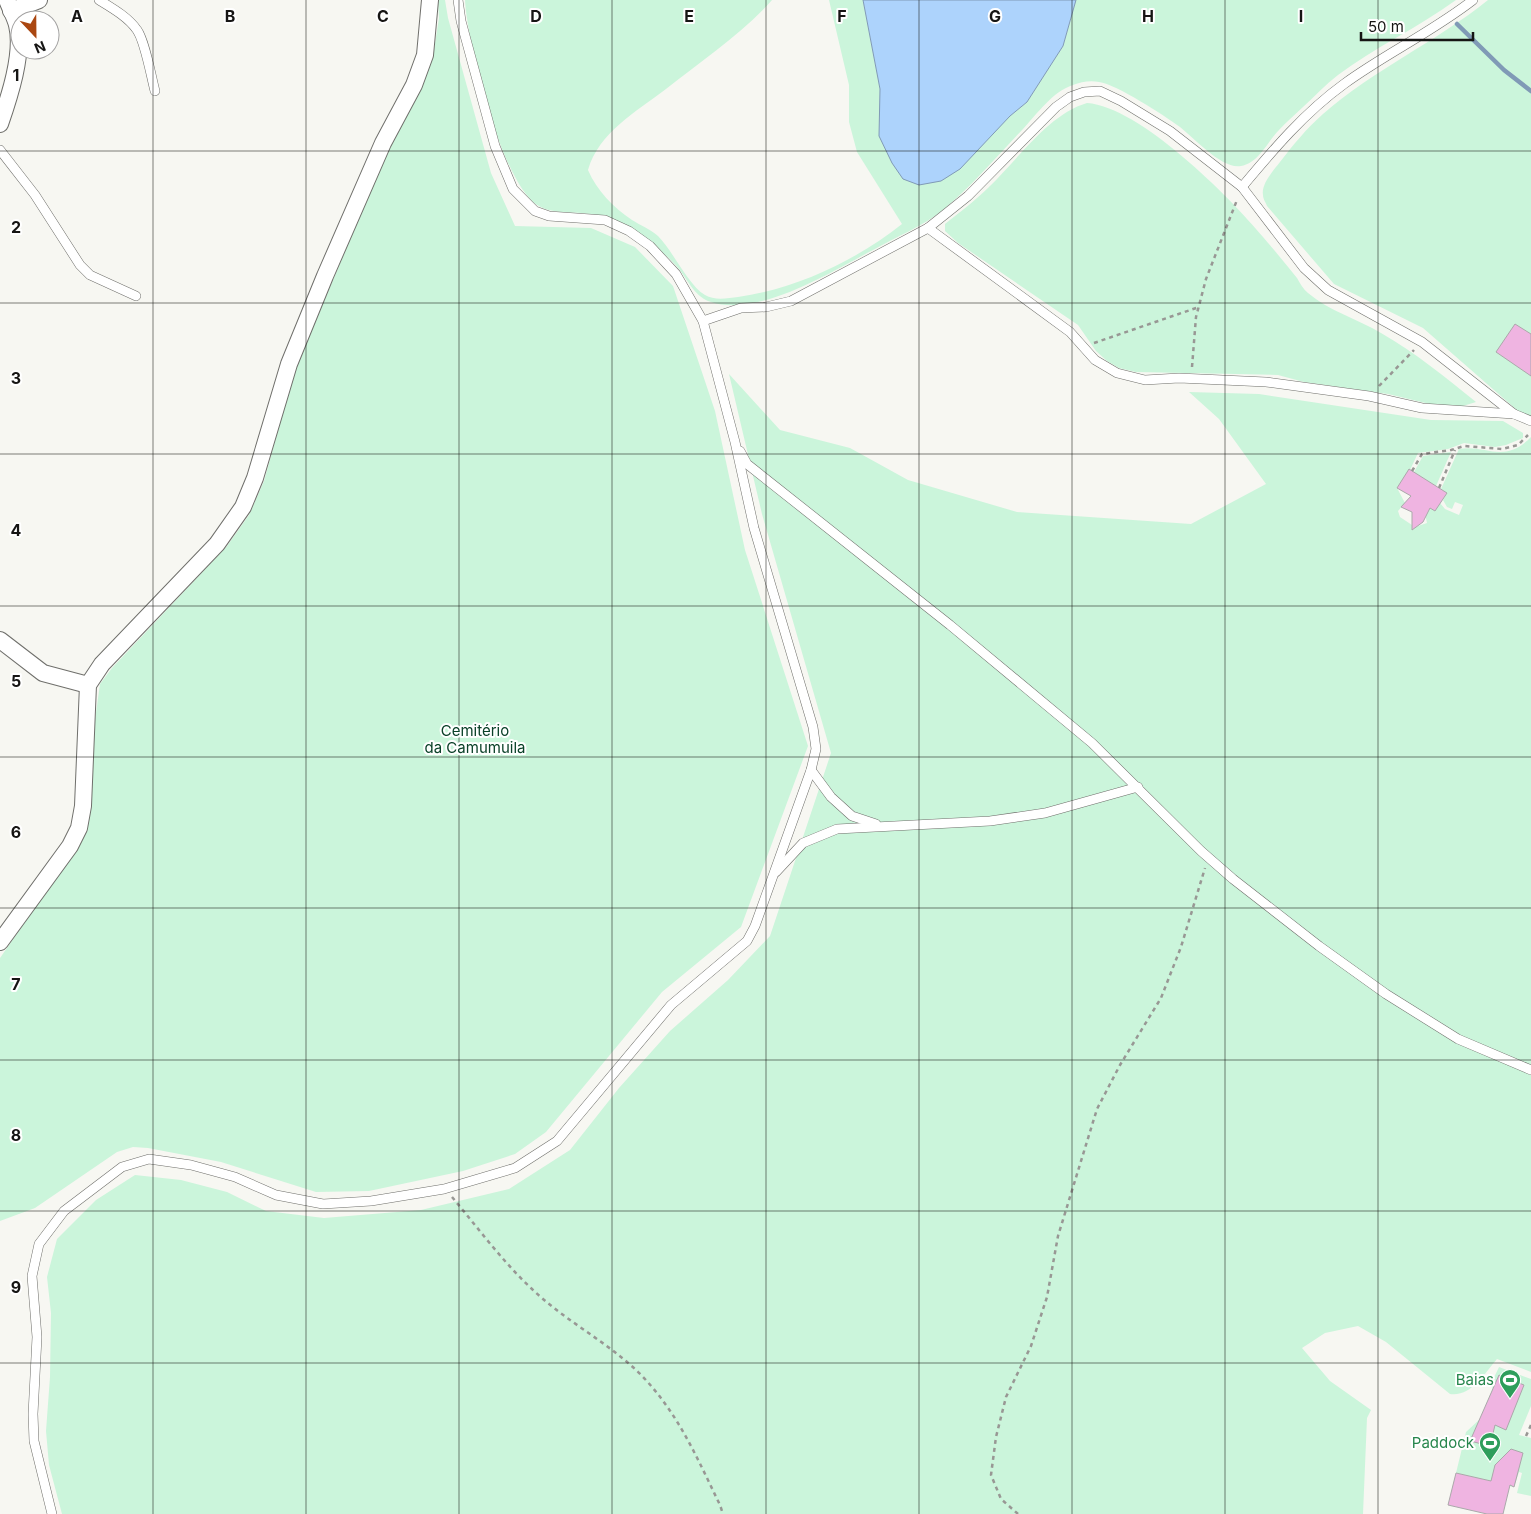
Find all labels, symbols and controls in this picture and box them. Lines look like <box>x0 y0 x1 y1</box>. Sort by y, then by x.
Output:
text: A <box>71 6 83 26</box>
text: B <box>225 6 235 26</box>
text: C <box>377 6 389 26</box>
text: D <box>530 6 542 26</box>
text: E <box>684 6 694 26</box>
text: F <box>837 6 847 26</box>
text: G <box>989 6 1001 26</box>
text: H <box>1142 6 1154 26</box>
text: I <box>1299 6 1303 26</box>
north arrow <box>10 10 60 60</box>
scale bar <box>1361 10 1474 42</box>
text: 50 m <box>1368 17 1404 36</box>
text: N <box>32 38 48 57</box>
text: 1 <box>13 65 19 85</box>
text: 2 <box>11 217 21 237</box>
text: 3 <box>11 368 21 388</box>
text: 4 <box>11 520 22 540</box>
text: 5 <box>11 671 21 691</box>
park label: Cemitério da Camumuila <box>425 721 525 757</box>
text: 6 <box>11 822 21 842</box>
text: 7 <box>11 974 21 994</box>
text: 8 <box>11 1125 21 1145</box>
text: 9 <box>11 1277 21 1297</box>
sports icon: Baias <box>1498 1368 1522 1399</box>
place label: Baias <box>1456 1370 1494 1389</box>
sports icon: Paddock <box>1478 1431 1502 1462</box>
place label: Paddock <box>1412 1433 1475 1452</box>

